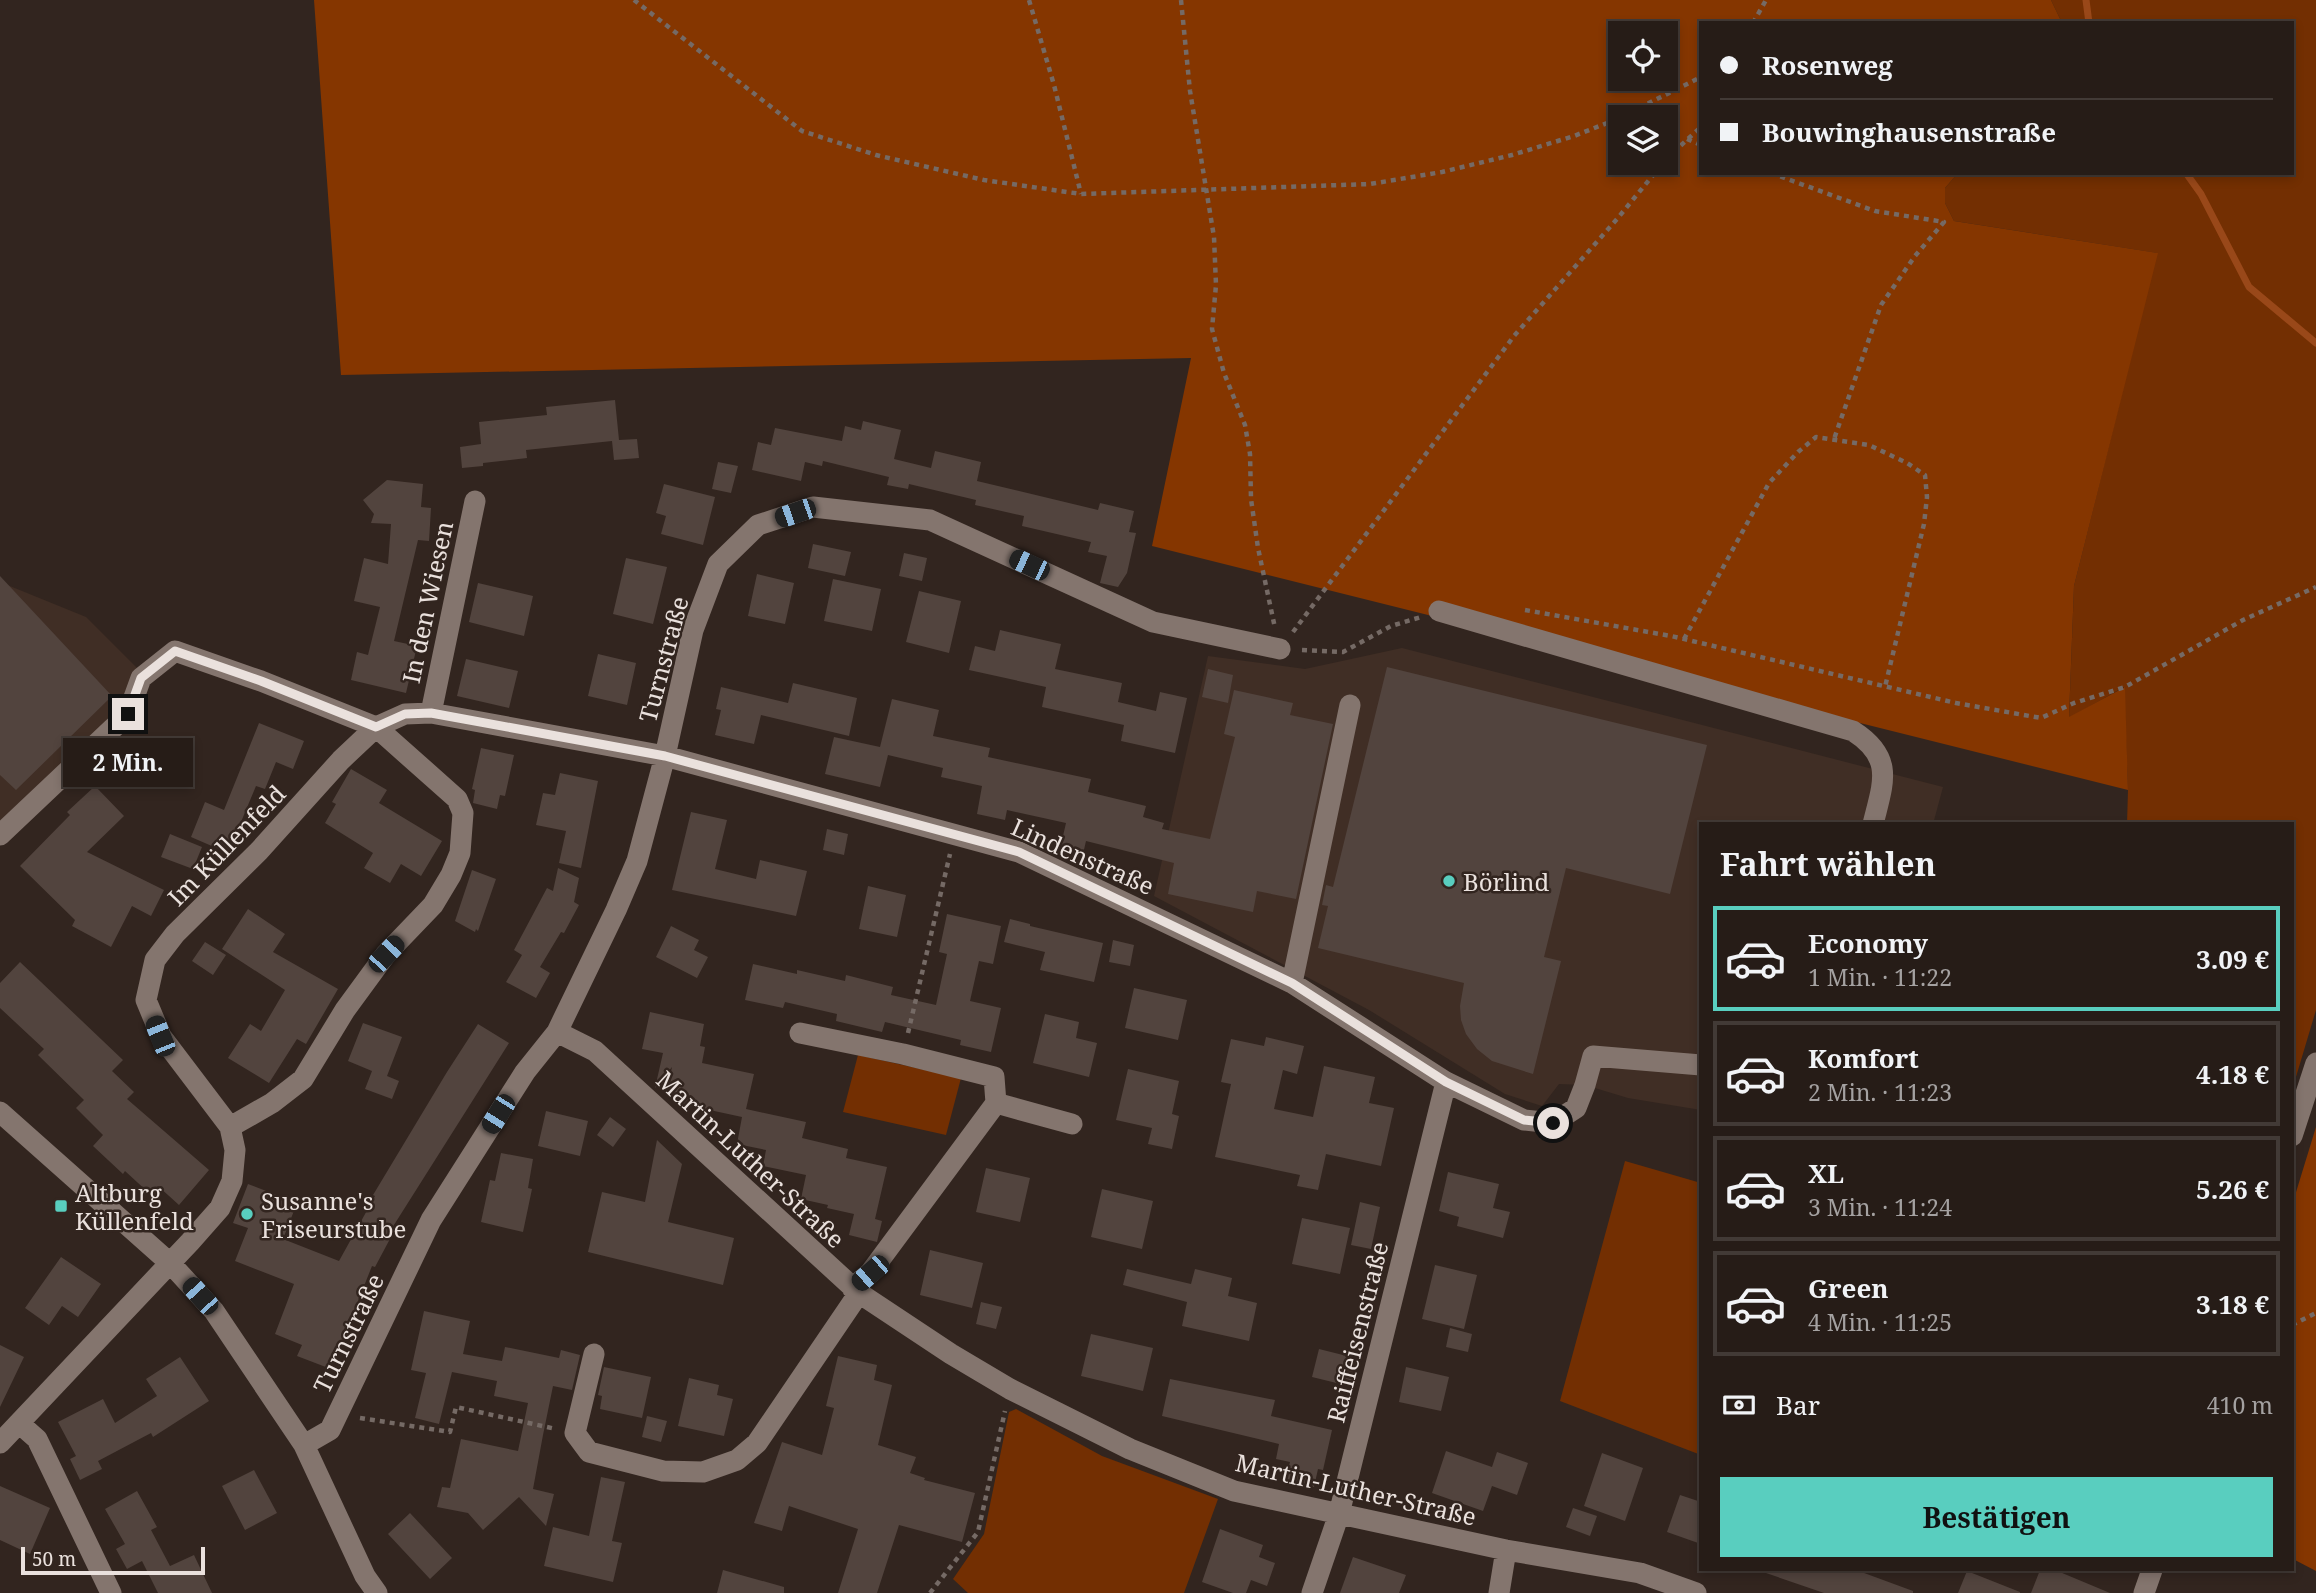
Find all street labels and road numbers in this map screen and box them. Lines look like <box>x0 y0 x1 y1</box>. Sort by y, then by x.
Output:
street label: In den Wiesen <box>394 518 460 686</box>
street label: Turnstraße <box>630 593 696 725</box>
street label: Im Küllenfeld <box>160 777 292 913</box>
street label: Lindenstraße <box>1006 810 1160 902</box>
street label: Martin-Luther-Straße <box>650 1063 852 1255</box>
street label: Raiffeisenstraße <box>1319 1238 1395 1426</box>
street label: Turnstraße <box>305 1268 391 1398</box>
street label: Martin-Luther-Straße <box>1232 1445 1480 1533</box>

